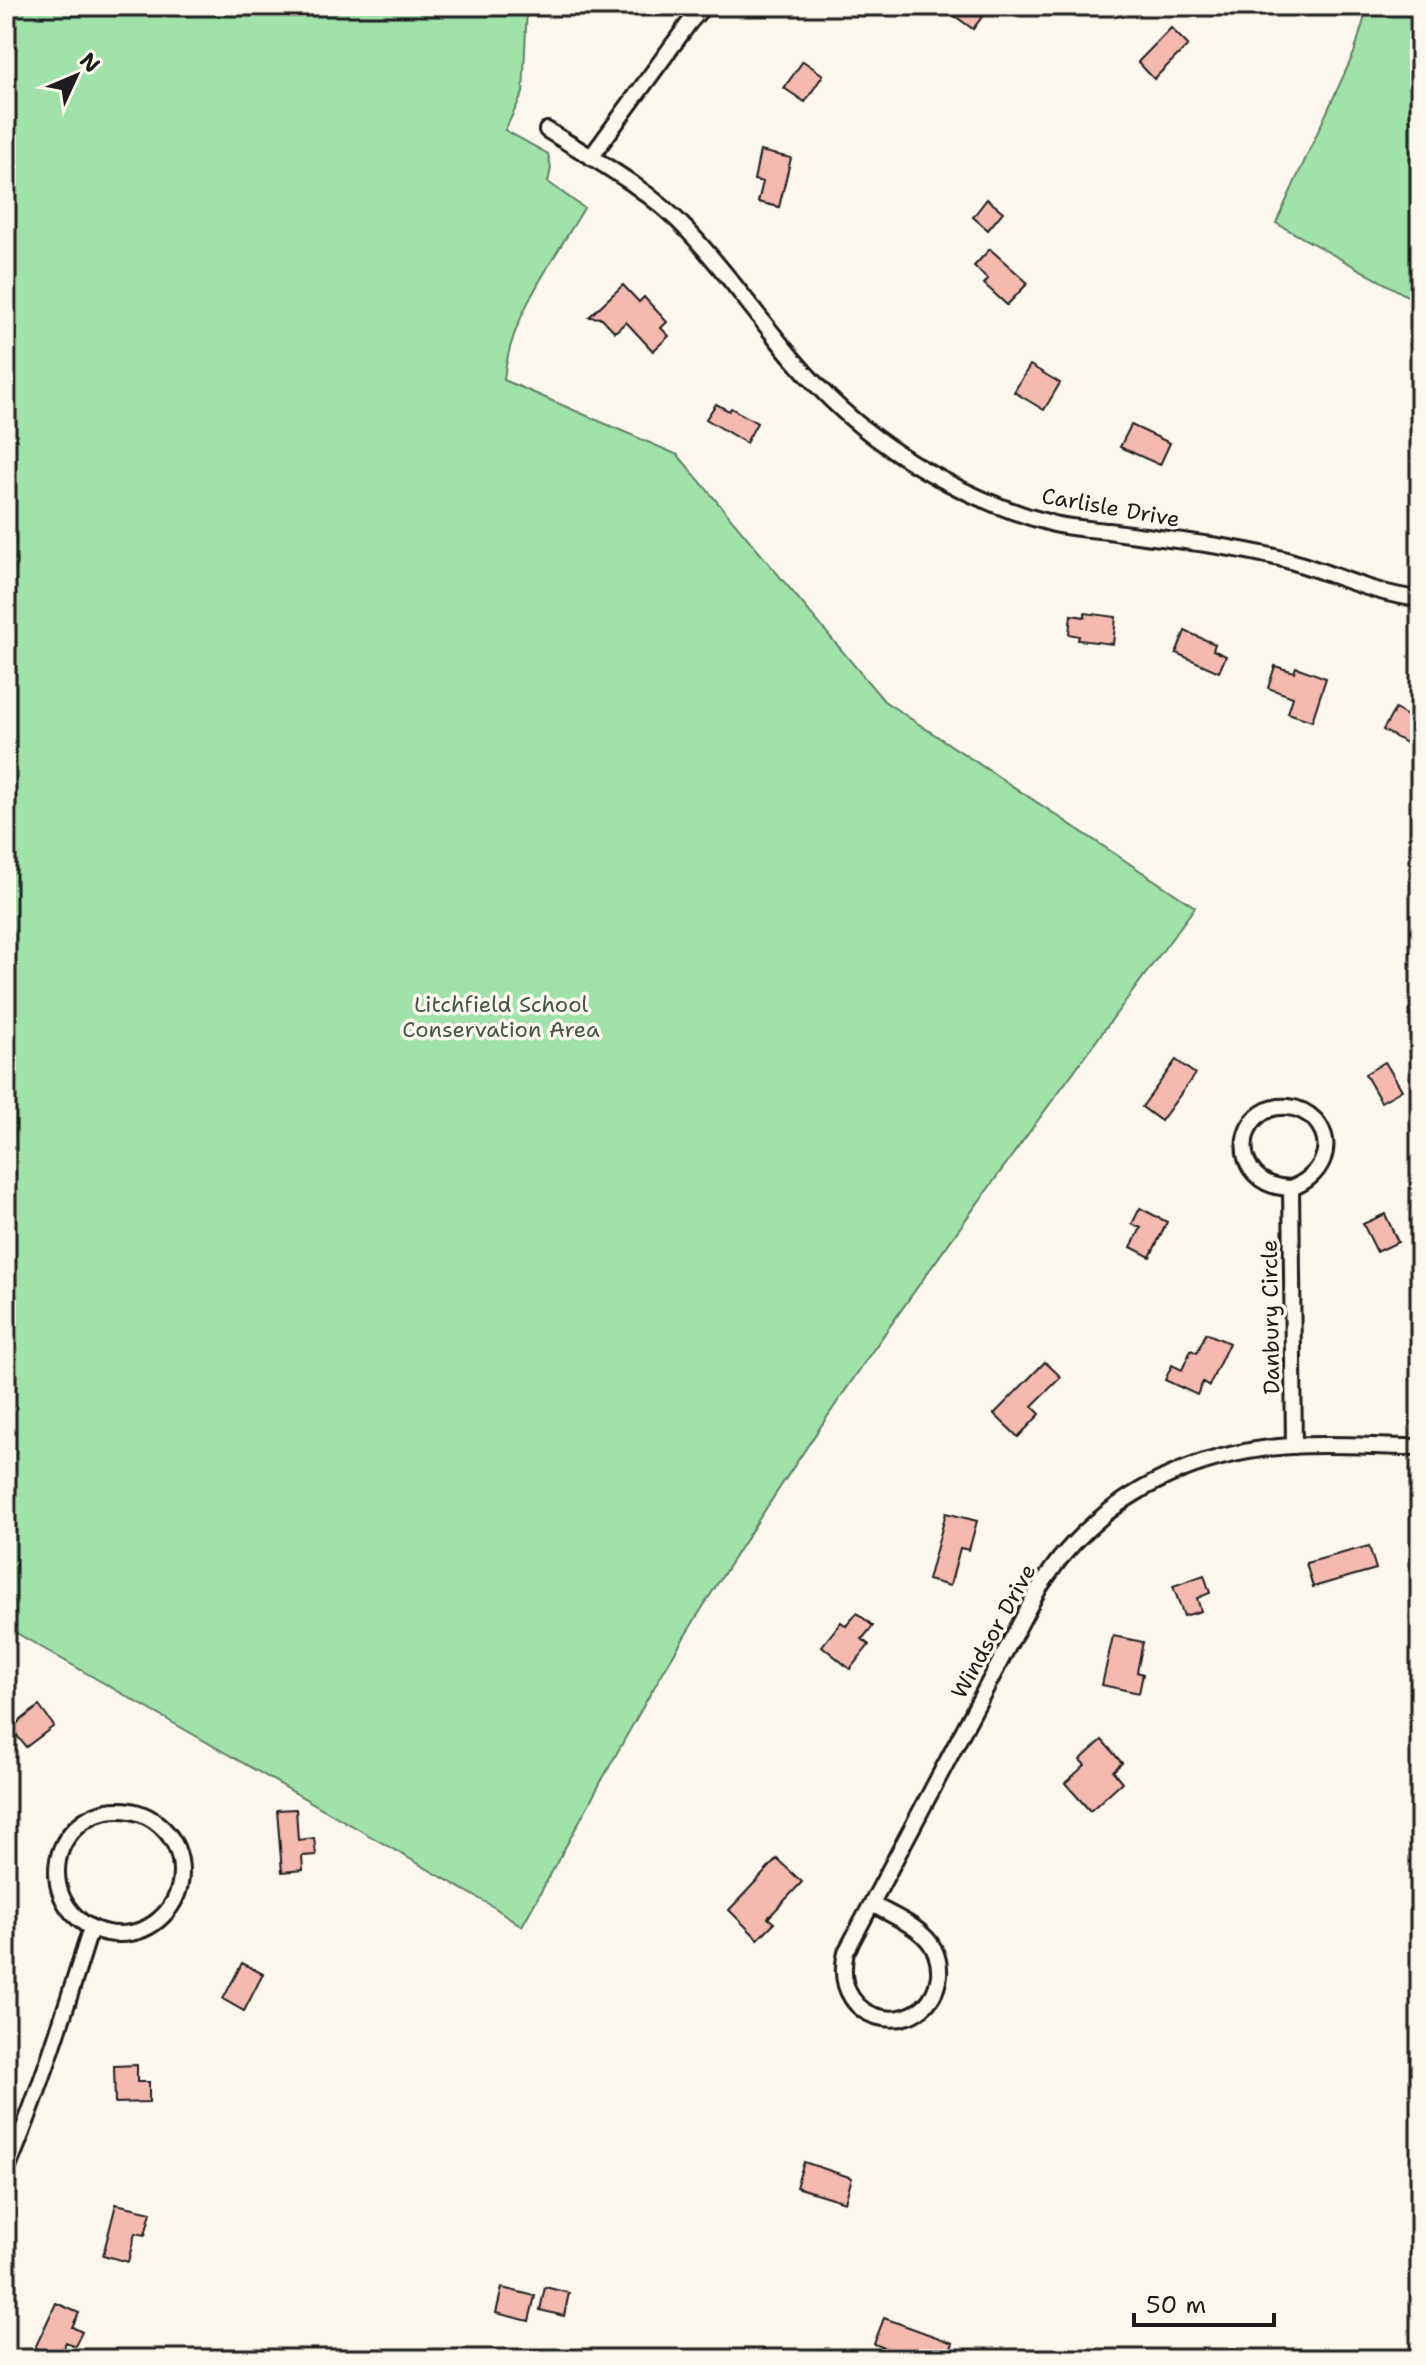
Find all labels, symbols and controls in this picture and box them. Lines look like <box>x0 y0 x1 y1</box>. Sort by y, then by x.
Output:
north arrow <box>36 36 116 116</box>
text: N <box>74 46 107 79</box>
street label: Carlisle Drive <box>1040 481 1182 534</box>
park label: Litchfield School Conservation Area <box>402 990 600 1044</box>
street label: Danbury Circle <box>1255 1239 1286 1395</box>
street label: Windsor Drive <box>944 1559 1042 1704</box>
scale bar <box>1134 2277 1274 2327</box>
text: 50 m <box>1146 2289 1206 2321</box>

